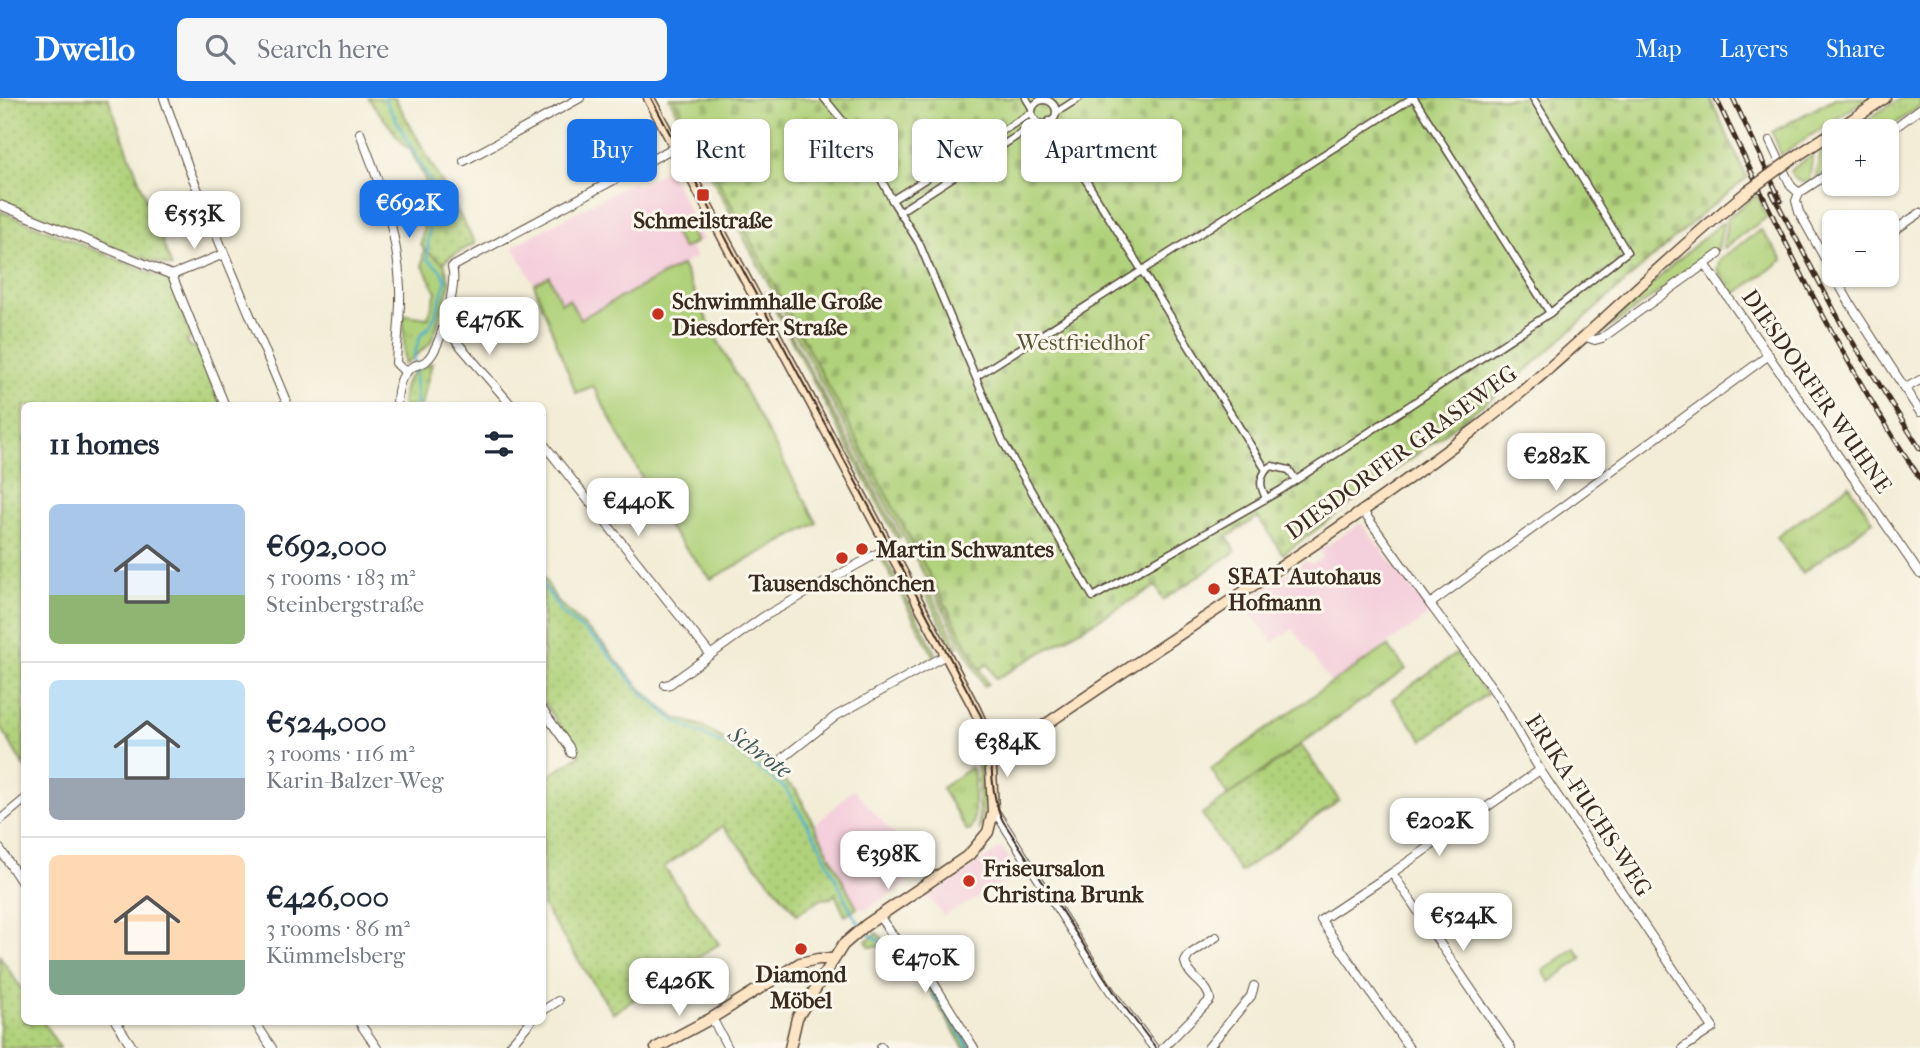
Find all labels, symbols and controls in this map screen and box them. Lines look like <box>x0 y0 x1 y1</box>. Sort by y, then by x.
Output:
search box <box>177 18 667 81</box>
text: Dwello <box>35 30 135 69</box>
icon: search <box>201 30 239 68</box>
text: Search here <box>257 34 389 65</box>
text: Map <box>1636 35 1682 63</box>
text: Layers <box>1720 35 1788 63</box>
text: Share <box>1826 35 1885 63</box>
chip: Buy <box>567 119 657 182</box>
chip: Rent <box>671 119 770 182</box>
chip: Filters <box>784 119 898 182</box>
chip: New <box>912 119 1007 182</box>
chip: Apartment <box>1021 119 1182 182</box>
map controls <box>1822 119 1899 287</box>
button: + <box>1822 119 1899 196</box>
pin: €692K <box>360 180 458 240</box>
marker: Schmeilstraße <box>695 187 711 203</box>
text: €692K <box>376 189 442 216</box>
pin: €553K <box>145 192 243 251</box>
text: €553K <box>164 200 224 227</box>
place label: Schmeilstraße <box>633 207 773 234</box>
button: − <box>1822 210 1899 287</box>
street label: DIESDORFER WUHNE <box>1736 284 1897 498</box>
place label: Schwimmhalle Große Diesdorfer Straße <box>672 288 883 341</box>
pin: €476K <box>440 298 538 357</box>
text: €476K <box>456 306 522 333</box>
marker: Schwimmhalle Große Diesdorfer Straße <box>650 306 666 322</box>
park label: Westfriedhof <box>1016 329 1150 356</box>
street label: DIESDORFER GRASEWEG <box>1280 359 1522 545</box>
icon: filters <box>480 425 518 463</box>
text: 11 homes <box>49 427 159 462</box>
pin: €282K <box>1507 434 1605 493</box>
text: €282K <box>1523 442 1589 469</box>
pin: €440K <box>589 478 687 538</box>
text: €440K <box>603 487 673 514</box>
text: €692,000 <box>266 529 387 564</box>
icon: home <box>105 532 189 616</box>
place label: Martin Schwantes <box>876 536 1055 563</box>
marker: Martin Schwantes <box>854 541 870 557</box>
marker: Tausendschönchen <box>834 550 850 566</box>
place label: SEAT Autohaus Hofmann <box>1228 563 1381 616</box>
text: 5 rooms · 183 m² <box>266 564 416 591</box>
place label: Tausendschönchen <box>748 570 936 597</box>
marker: SEAT Autohaus Hofmann <box>1206 581 1222 597</box>
text: Steinbergstraße <box>266 591 424 618</box>
text: €524,000 <box>266 705 387 740</box>
icon: home <box>105 708 189 792</box>
street label: ERIKA-FUCHS-WEG <box>1520 709 1658 901</box>
water label: Schrote <box>722 719 798 785</box>
pin: €384K <box>958 720 1056 779</box>
text: €384K <box>975 728 1039 755</box>
text: 3 rooms · 116 m² <box>266 740 415 767</box>
text: Karin-Balzer-Weg <box>266 767 444 794</box>
pin: €202K <box>1390 798 1488 858</box>
text: €202K <box>1406 807 1472 834</box>
pin: €398K <box>839 832 937 891</box>
text: €398K <box>856 840 920 867</box>
place label: Friseursalon Christina Brunk <box>982 855 1145 908</box>
marker: Friseursalon Christina Brunk <box>961 873 977 889</box>
text: €426,000 <box>266 880 389 915</box>
icon: home <box>105 883 189 967</box>
pin: €524K <box>1414 894 1512 953</box>
text: €524K <box>1430 902 1496 929</box>
text: 3 rooms · 86 m² <box>266 915 410 942</box>
pin: €470K <box>876 936 974 995</box>
marker: Diamond Möbel <box>793 941 809 957</box>
text: Kümmelsberg <box>266 942 405 969</box>
text: €470K <box>891 944 959 971</box>
pin: €426K <box>630 958 728 1018</box>
place label: Diamond Möbel <box>755 961 848 1014</box>
text: €426K <box>645 967 713 994</box>

